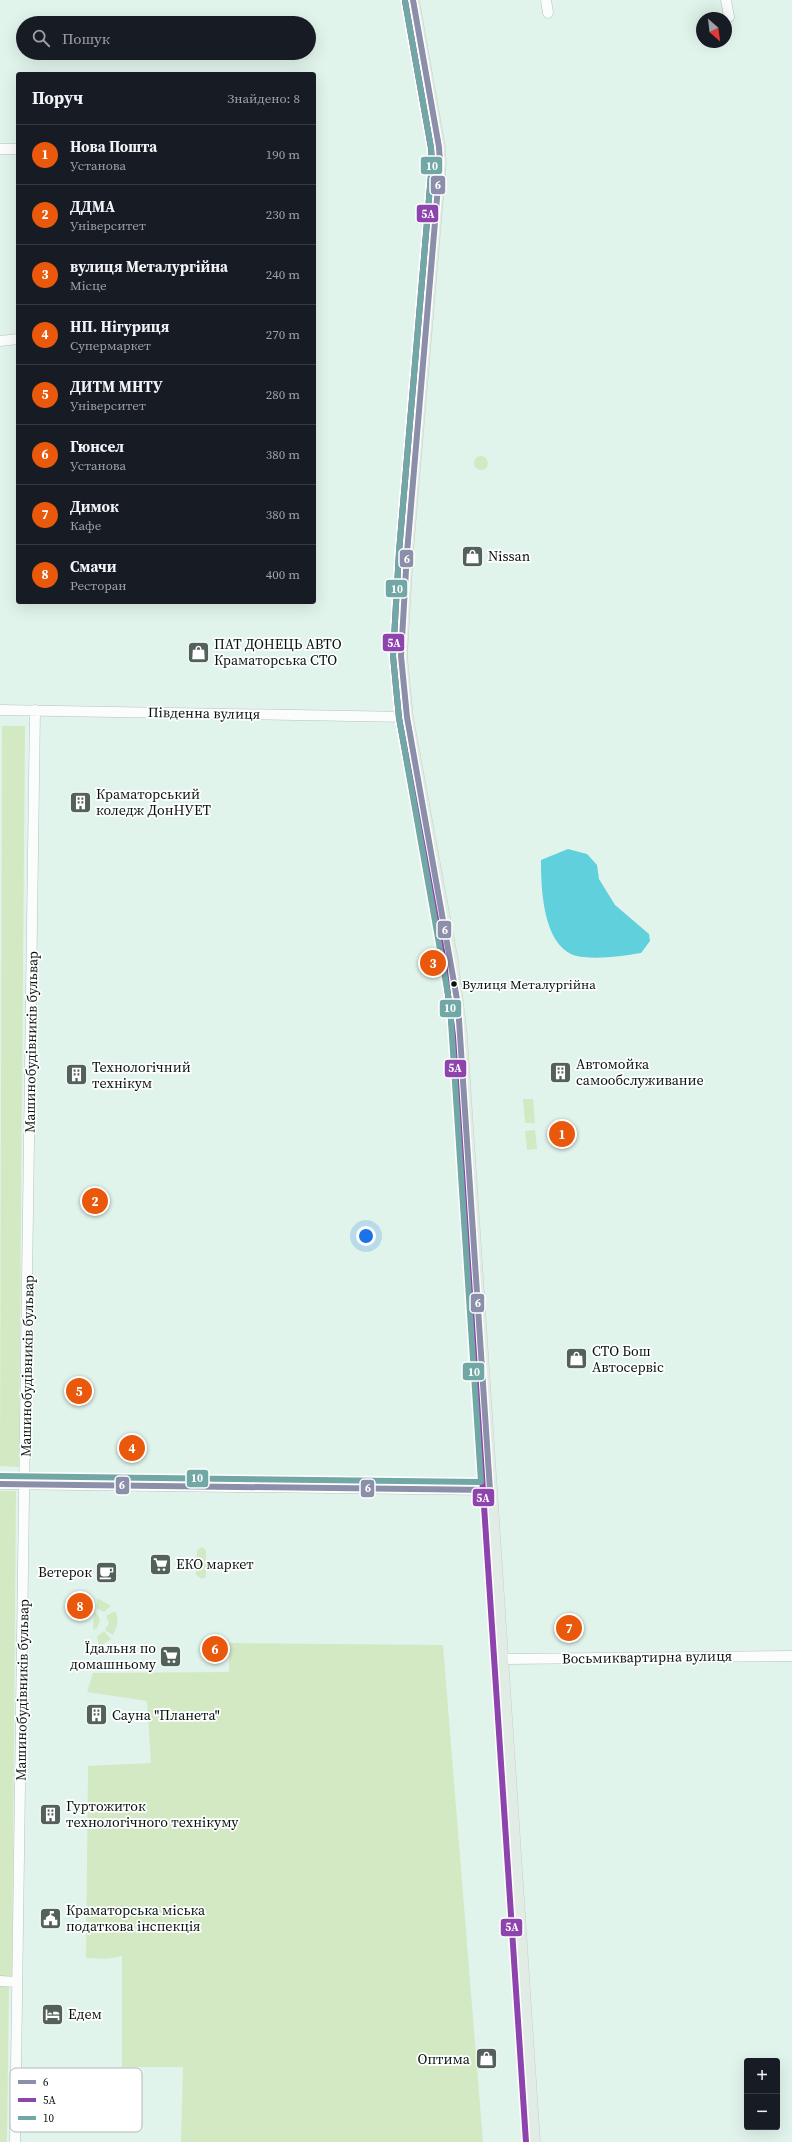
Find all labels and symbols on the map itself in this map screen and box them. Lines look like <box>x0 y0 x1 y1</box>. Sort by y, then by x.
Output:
north arrow <box>696 12 732 48</box>
line badge: 10 <box>420 156 443 175</box>
text: 10 <box>426 159 438 174</box>
line badge: 6 <box>430 175 446 195</box>
text: 6 <box>435 178 441 193</box>
line badge: 5А <box>416 204 439 223</box>
text: 5А <box>421 207 435 222</box>
shop icon: Nissan <box>459 543 485 569</box>
place label: Nissan <box>488 546 531 566</box>
line badge: 6 <box>399 549 414 568</box>
text: 6 <box>404 552 410 567</box>
line badge: 10 <box>385 579 408 598</box>
text: 10 <box>391 582 403 597</box>
line badge: 5А <box>382 633 405 652</box>
place label: ПАТ ДОНЕЦЬ АВТО Краматорська СТО <box>214 634 342 670</box>
text: 5А <box>387 636 401 651</box>
shop icon: ПАТ ДОНЕЦЬ АВТО Краматорська СТО <box>185 639 211 665</box>
street label: Південна вулиця <box>148 702 260 724</box>
place label: Краматорський коледж ДонНУЕТ <box>96 784 211 820</box>
building icon: Краматорський коледж ДонНУЕТ <box>67 789 93 815</box>
line badge: 6 <box>437 920 452 939</box>
text: 6 <box>442 923 448 938</box>
pin: 3 <box>420 948 446 978</box>
street label: Машинобудівників бульвар <box>19 951 43 1133</box>
place label: Вулиця Металургійна <box>462 976 596 993</box>
marker: Вулиця Металургійна <box>449 979 459 989</box>
line badge: 10 <box>439 999 462 1018</box>
text: 10 <box>444 1001 456 1016</box>
place label: Автомойка самообслуживание <box>576 1054 704 1090</box>
place label: Технологічний технікум <box>92 1057 191 1093</box>
line badge: 5А <box>444 1059 467 1078</box>
building icon: Автомойка самообслуживание <box>547 1059 573 1085</box>
text: 5А <box>448 1061 462 1076</box>
building icon: Технологічний технікум <box>63 1062 89 1088</box>
pin: 1 <box>549 1119 575 1149</box>
pin: 2 <box>82 1186 108 1216</box>
your location <box>356 1226 376 1246</box>
street label: Машинобудівників бульвар <box>15 1275 39 1457</box>
line badge: 6 <box>470 1293 485 1313</box>
text: 6 <box>475 1296 481 1311</box>
place label: СТО Бош Автосервіс <box>592 1341 664 1377</box>
shop icon: СТО Бош Автосервіс <box>563 1346 589 1372</box>
line badge: 10 <box>462 1362 485 1381</box>
text: 10 <box>468 1365 480 1380</box>
pin: 5 <box>66 1376 92 1406</box>
pin: 4 <box>119 1433 145 1463</box>
line badge: 10 <box>186 1469 209 1488</box>
text: 10 <box>191 1471 203 1486</box>
line badge: 6 <box>115 1476 130 1495</box>
text: 6 <box>119 1478 125 1493</box>
line badge: 6 <box>360 1479 375 1498</box>
text: 6 <box>365 1481 371 1496</box>
line badge: 5А <box>472 1488 495 1507</box>
text: 5А <box>476 1491 490 1506</box>
supermarket icon: ЕКО маркет <box>148 1551 174 1577</box>
place label: ЕКО маркет <box>176 1554 254 1574</box>
cafe icon: Ветерок <box>94 1559 120 1585</box>
place label: Ветерок <box>38 1562 92 1582</box>
pin: 8 <box>67 1591 93 1621</box>
street label: Машинобудівників бульвар <box>10 1599 34 1781</box>
pin: 7 <box>556 1613 582 1643</box>
pin: 6 <box>202 1634 228 1664</box>
place label: Їдальня по домашньому <box>70 1638 157 1674</box>
supermarket icon: Їдальня по домашньому <box>158 1643 184 1669</box>
street label: Восьмиквартирна вулиця <box>562 1646 732 1668</box>
building icon: Сауна "Планета" <box>84 1702 110 1728</box>
place label: Сауна "Планета" <box>112 1705 220 1725</box>
place label: Гуртожиток технологічного технікуму <box>66 1796 239 1832</box>
building icon: Гуртожиток технологічного технікуму <box>38 1801 64 1827</box>
place label: Краматорська міська податкова інспекція <box>66 1900 206 1936</box>
public building icon: Краматорська міська податкова інспекція <box>38 1905 64 1931</box>
line badge: 5А <box>500 1918 523 1937</box>
text: 5А <box>505 1920 519 1935</box>
hotel icon: Едем <box>39 2001 65 2027</box>
place label: Едем <box>68 2004 102 2024</box>
shop icon: Оптима <box>473 2046 499 2072</box>
place label: Оптима <box>418 2049 471 2069</box>
legend <box>10 2068 142 2132</box>
text: 6 <box>43 2075 49 2090</box>
text: 5А <box>43 2093 56 2108</box>
text: 10 <box>43 2111 54 2126</box>

